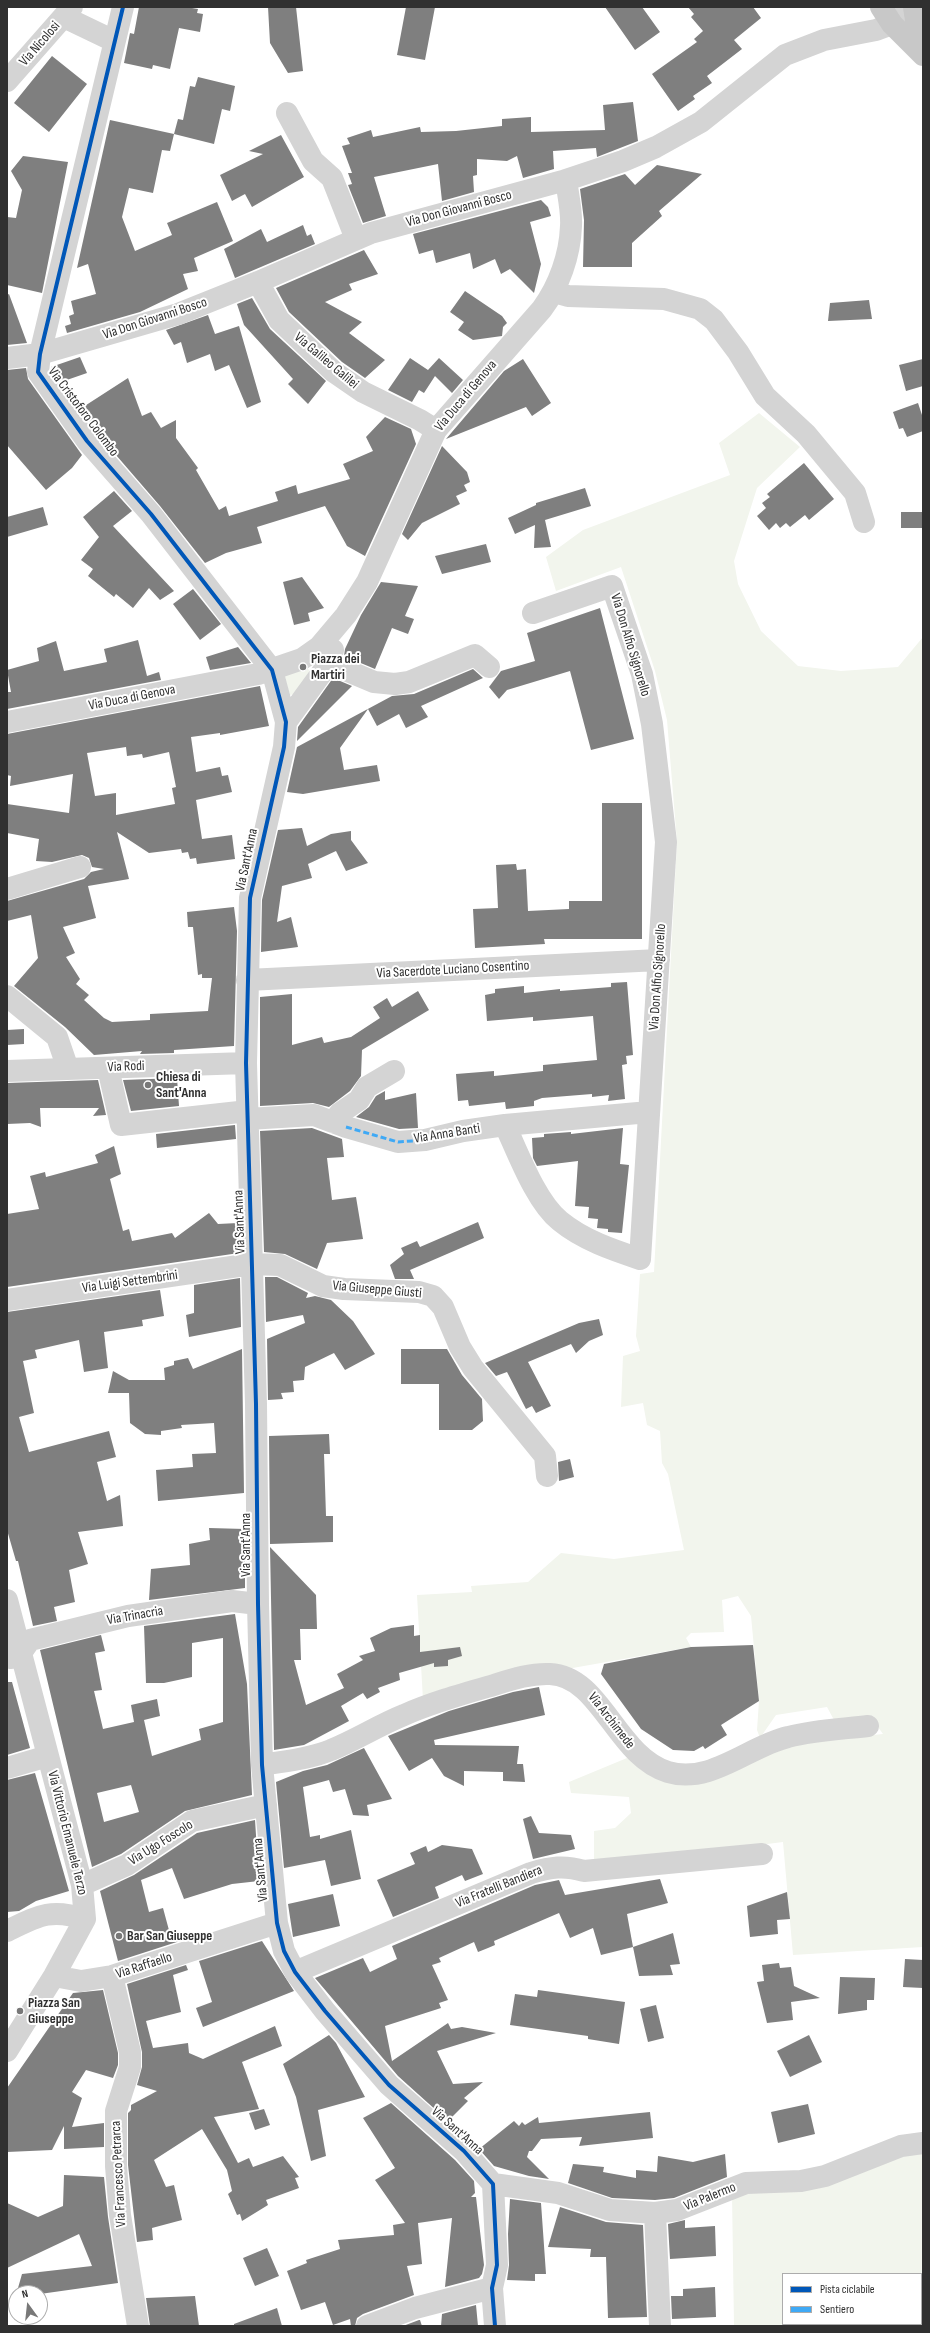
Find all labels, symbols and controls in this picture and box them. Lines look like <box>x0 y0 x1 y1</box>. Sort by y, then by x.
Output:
street label: Via Nicolosi <box>16 18 64 70</box>
street label: Via Don Giovanni Bosco <box>404 187 514 231</box>
street label: Via Don Giovanni Bosco <box>101 294 209 344</box>
street label: Via Galileo Galilei <box>290 329 362 393</box>
street label: Via Duca di Genova <box>431 357 501 435</box>
street label: Via Cristoforo Colombo <box>44 364 122 460</box>
street label: Via Don Alfio Signorello <box>606 591 654 699</box>
place label: Piazza dei Martiri <box>311 651 360 684</box>
marker: Piazza dei Martiri <box>298 662 308 672</box>
street label: Via Duca di Genova <box>87 681 177 715</box>
street label: Via Sant'Anna <box>232 827 262 893</box>
street label: Via Don Alfio Signorello <box>646 923 670 1031</box>
street label: Via Sacerdote Luciano Cosentino <box>376 958 530 982</box>
street label: Via Rodi <box>107 1058 145 1076</box>
place label: Chiesa di Sant'Anna <box>156 1069 207 1102</box>
marker: Chiesa di Sant'Anna <box>143 1080 153 1090</box>
street label: Via Anna Banti <box>413 1120 481 1148</box>
street label: Via Sant'Anna <box>230 1190 250 1254</box>
street label: Via Luigi Settembrini <box>81 1267 179 1297</box>
street label: Via Giuseppe Giusti <box>332 1278 422 1302</box>
street label: Via Sant'Anna <box>238 1513 254 1577</box>
street label: Via Trinacria <box>106 1603 164 1629</box>
street label: Via Archimede <box>584 1689 638 1753</box>
street label: Via Vittorio Emanuele Terzo <box>43 1769 91 1897</box>
street label: Via Ugo Foscolo <box>126 1817 196 1869</box>
street label: Via Sant'Anna <box>250 1837 272 1903</box>
street label: Via Fratelli Bandiera <box>453 1862 545 1912</box>
place label: Bar San Giuseppe <box>127 1928 212 1944</box>
marker: Bar San Giuseppe <box>114 1931 124 1941</box>
street label: Via Raffaello <box>114 1949 174 1983</box>
place label: Piazza San Giuseppe <box>28 1995 80 2028</box>
marker: Piazza San Giuseppe <box>15 2006 25 2016</box>
street label: Via Sant'Anna <box>428 2103 486 2159</box>
street label: Via Francesco Petrarca <box>108 2120 130 2228</box>
street label: Via Palermo <box>682 2179 738 2215</box>
legend <box>782 2273 922 2325</box>
text: Pista ciclabile <box>820 2282 875 2297</box>
north arrow <box>8 2285 48 2325</box>
text: N <box>21 2287 30 2301</box>
text: Sentiero <box>820 2302 854 2317</box>

